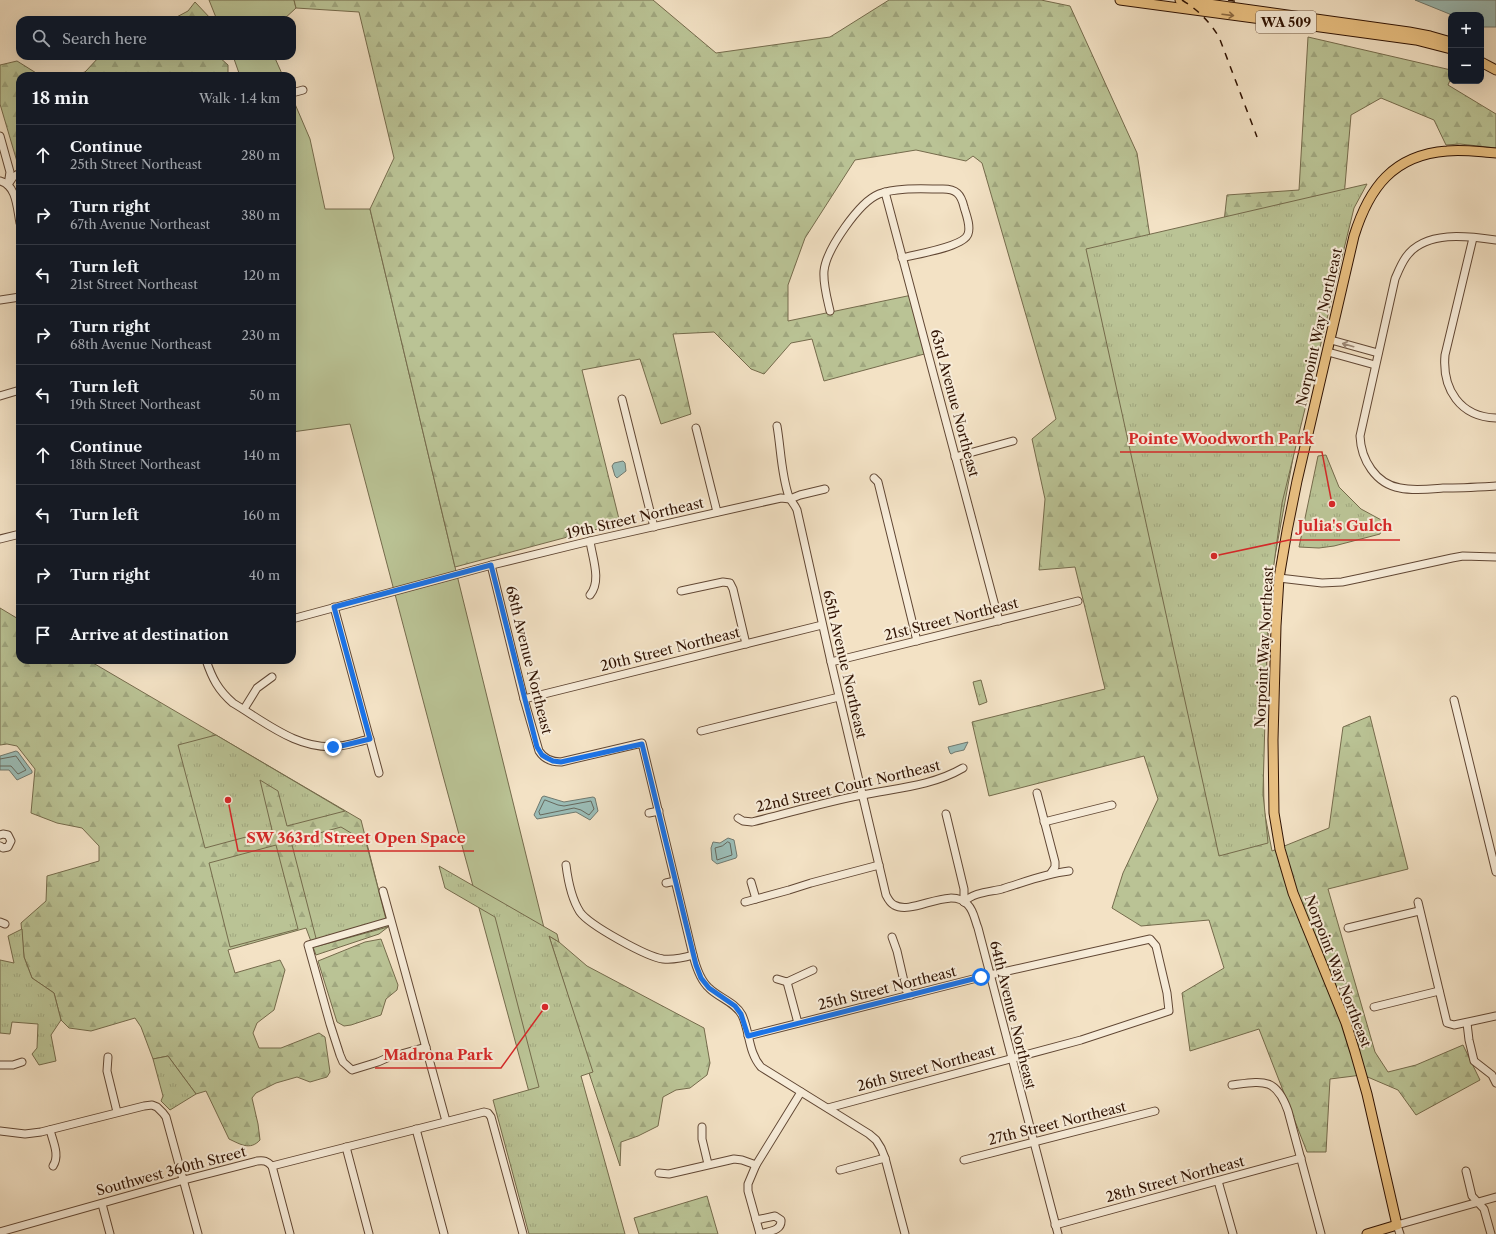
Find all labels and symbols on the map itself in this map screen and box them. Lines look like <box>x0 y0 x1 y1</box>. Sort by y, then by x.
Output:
one-way arrow <box>1221 11 1234 19</box>
road number: WA 509 <box>1256 11 1316 33</box>
street label: Norpoint Way Northeast <box>1292 246 1346 408</box>
street label: 63rd Avenue Northeast <box>927 327 983 479</box>
one-way arrow <box>1341 341 1354 348</box>
callout: Pointe Woodworth Park <box>1120 425 1322 452</box>
text: Pointe Woodworth Park <box>1128 429 1315 448</box>
street label: 19th Street Northeast <box>565 493 706 543</box>
callout: Julia's Gulch <box>1289 513 1400 540</box>
text: Julia's Gulch <box>1294 516 1393 535</box>
street label: Norpoint Way Northeast <box>1251 566 1277 728</box>
street label: 68th Avenue Northeast <box>502 584 556 736</box>
street label: 65th Avenue Northeast <box>819 588 871 740</box>
street label: 21st Street Northeast <box>882 594 1020 644</box>
street label: 20th Street Northeast <box>598 623 742 675</box>
route end <box>324 738 342 756</box>
street label: 22nd Street Court Northeast <box>754 756 942 816</box>
callout: SW 363rd Street Open Space <box>238 824 474 851</box>
text: SW 363rd Street Open Space <box>246 828 466 847</box>
street label: Norpoint Way Northeast <box>1301 892 1375 1050</box>
street label: 64th Avenue Northeast <box>986 939 1040 1091</box>
street label: 25th Street Northeast <box>816 962 958 1014</box>
route start <box>972 968 990 986</box>
callout: Madrona Park <box>375 1041 501 1068</box>
street label: 26th Street Northeast <box>855 1041 997 1095</box>
text: Madrona Park <box>383 1045 494 1064</box>
street label: 27th Street Northeast <box>986 1097 1128 1149</box>
street label: Southwest 360th Street <box>94 1142 248 1200</box>
street label: 28th Street Northeast <box>1104 1152 1246 1206</box>

